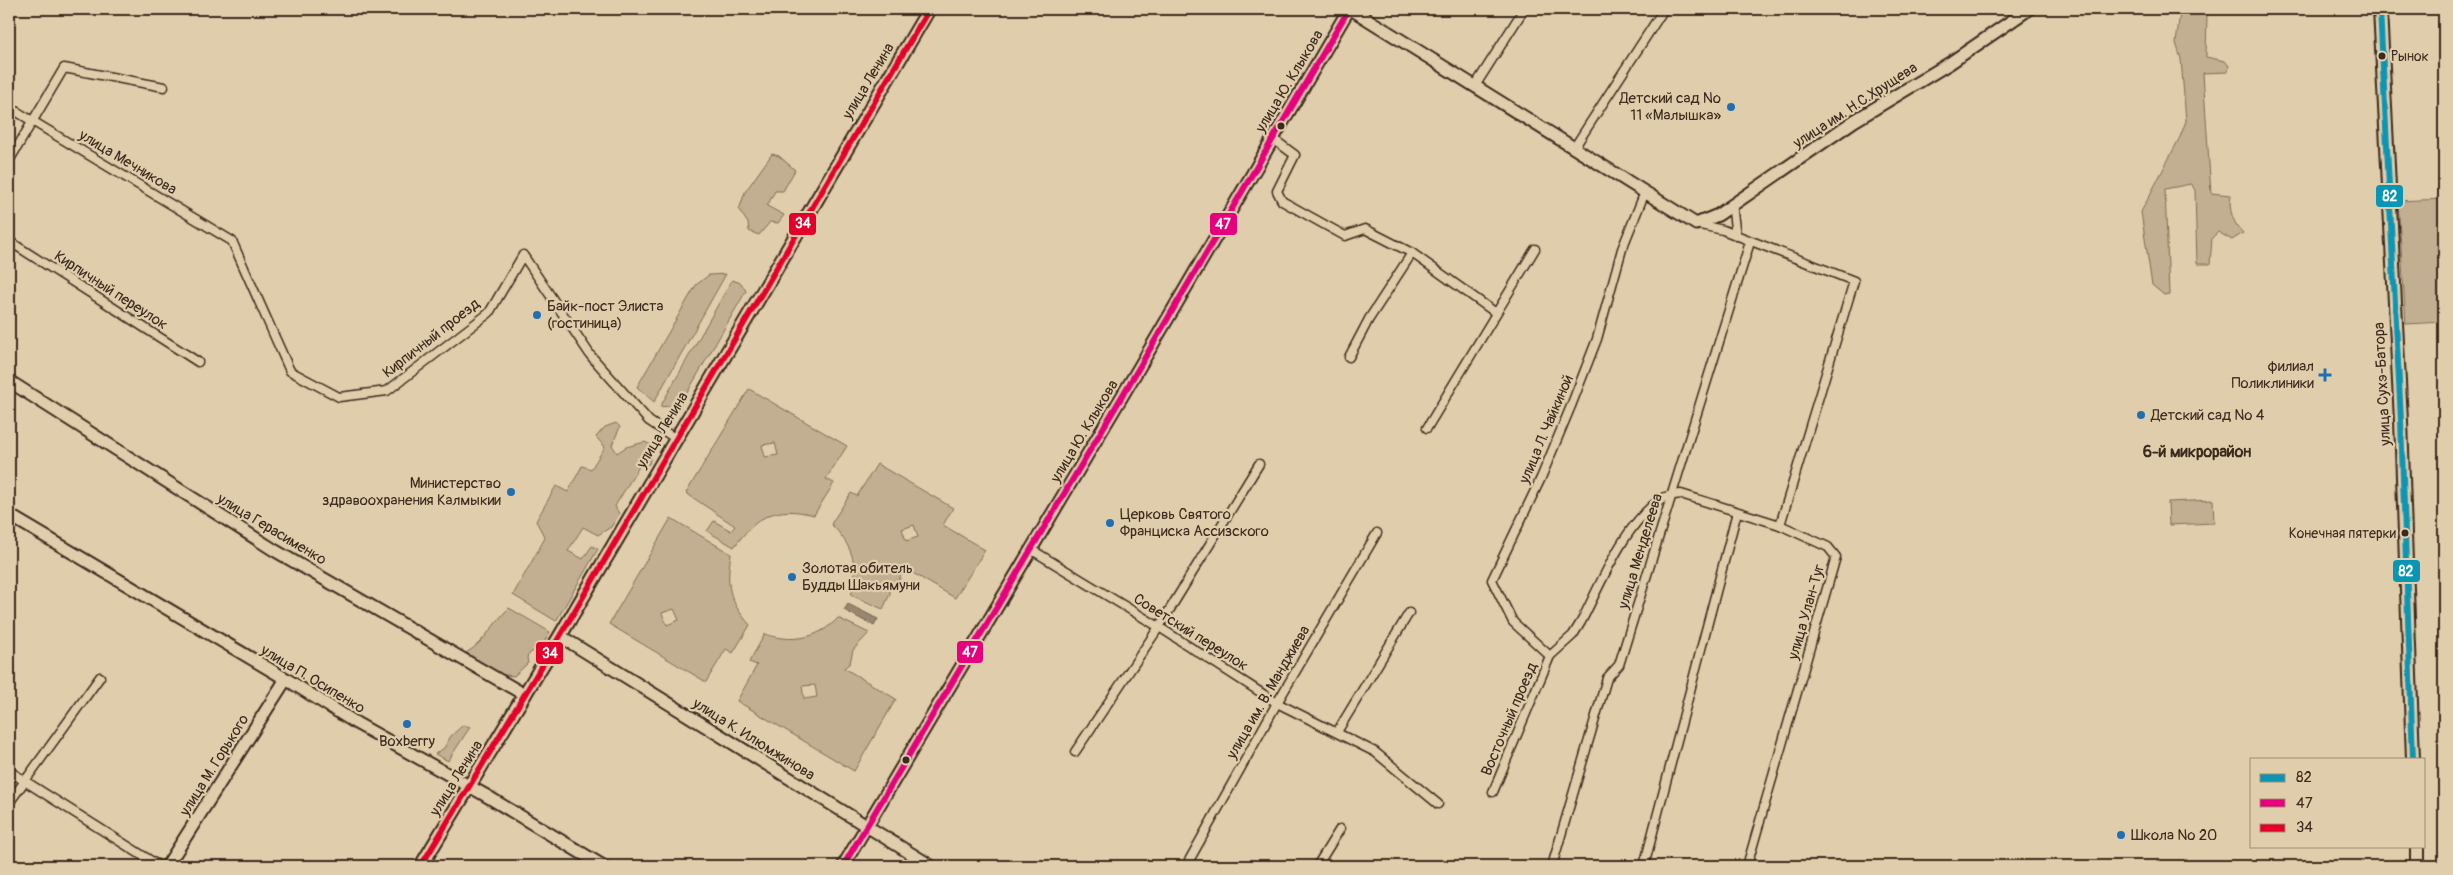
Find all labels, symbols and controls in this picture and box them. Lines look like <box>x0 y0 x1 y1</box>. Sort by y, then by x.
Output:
street label: улица Ю. Клыкова <box>1251 26 1328 137</box>
street label: улица Ленина <box>838 40 899 124</box>
place label: Рынок <box>2391 48 2429 65</box>
marker: Рынок <box>2377 51 2387 61</box>
street label: улица им. Н.С.Хрущева <box>1789 58 1921 153</box>
place label: Детский сад № 11 «Малышка» <box>1619 89 1721 125</box>
marker: Детский сад № 11 «Малышка» <box>1725 101 1737 113</box>
unlabelled marker <box>1276 121 1286 131</box>
street label: улица Мечникова <box>75 125 180 199</box>
line badge: 82 <box>2375 184 2404 208</box>
text: 82 <box>2383 188 2398 205</box>
line badge: 34 <box>788 212 817 236</box>
line badge: 47 <box>1209 212 1238 236</box>
text: 34 <box>795 215 812 232</box>
text: 47 <box>1215 216 1231 233</box>
street label: Кирпичный переулок <box>50 247 171 334</box>
street label: Кирпичный проезд <box>379 295 484 382</box>
place label: Байк-пост Элиста (гостиница) <box>547 297 663 333</box>
marker: Байк-пост Элиста (гостиница) <box>531 309 543 321</box>
street label: улица Сухэ-Батора <box>2370 322 2395 447</box>
place label: филиал Поликлиники <box>2231 357 2314 393</box>
marker: филиал Поликлиники <box>2318 368 2332 382</box>
street label: улица Л. Чайкиной <box>1515 372 1578 487</box>
street label: улица Ю. Клыкова <box>1046 376 1123 487</box>
street label: улица Ленина <box>632 389 693 473</box>
place label: Детский сад № 4 <box>2150 406 2265 425</box>
marker: Детский сад № 4 <box>2135 409 2147 421</box>
district label: 6-й микрорайон <box>2143 442 2251 462</box>
place label: Министерство здравоохранения Калмыкии <box>322 474 501 510</box>
marker: Министерство здравоохранения Калмыкии <box>505 486 517 498</box>
street label: улица Герасименко <box>213 489 330 570</box>
street label: улица Менделеева <box>1614 491 1667 612</box>
place label: Церковь Святого Франциска Ассизского <box>1120 505 1269 541</box>
marker: Церковь Святого Франциска Ассизского <box>1104 517 1116 529</box>
place label: Конечная пятерки <box>2289 525 2396 542</box>
marker: Конечная пятерки <box>2400 528 2410 538</box>
place label: Золотая обитель Будды Шакьямуни <box>802 559 920 595</box>
line badge: 82 <box>2392 559 2421 583</box>
street label: улица Улан-Туг <box>1784 562 1829 663</box>
text: 82 <box>2399 563 2414 580</box>
marker: Золотая обитель Будды Шакьямуни <box>786 571 798 583</box>
street label: Советский переулок <box>1130 589 1252 676</box>
street label: улица им. В. Манджиева <box>1222 622 1314 763</box>
street label: улица П. Осипенко <box>256 640 368 718</box>
line badge: 47 <box>956 640 984 664</box>
line badge: 34 <box>535 641 564 665</box>
text: 47 <box>962 644 978 661</box>
text: 34 <box>542 645 559 662</box>
street label: Восточный проезд <box>1477 660 1542 779</box>
street label: улица К. Илюмжинова <box>688 694 818 785</box>
street label: улица М. Горького <box>175 711 253 820</box>
marker: Boxberry <box>401 718 413 730</box>
place label: Boxberry <box>379 732 435 751</box>
street label: улица Ленина <box>425 737 487 820</box>
unlabelled marker <box>901 755 911 765</box>
legend <box>2250 758 2426 848</box>
text: 82 <box>2296 768 2312 787</box>
text: 47 <box>2296 794 2313 813</box>
text: 34 <box>2296 818 2313 837</box>
place label: Школа № 20 <box>2131 826 2217 845</box>
marker: Школа № 20 <box>2115 829 2127 841</box>

